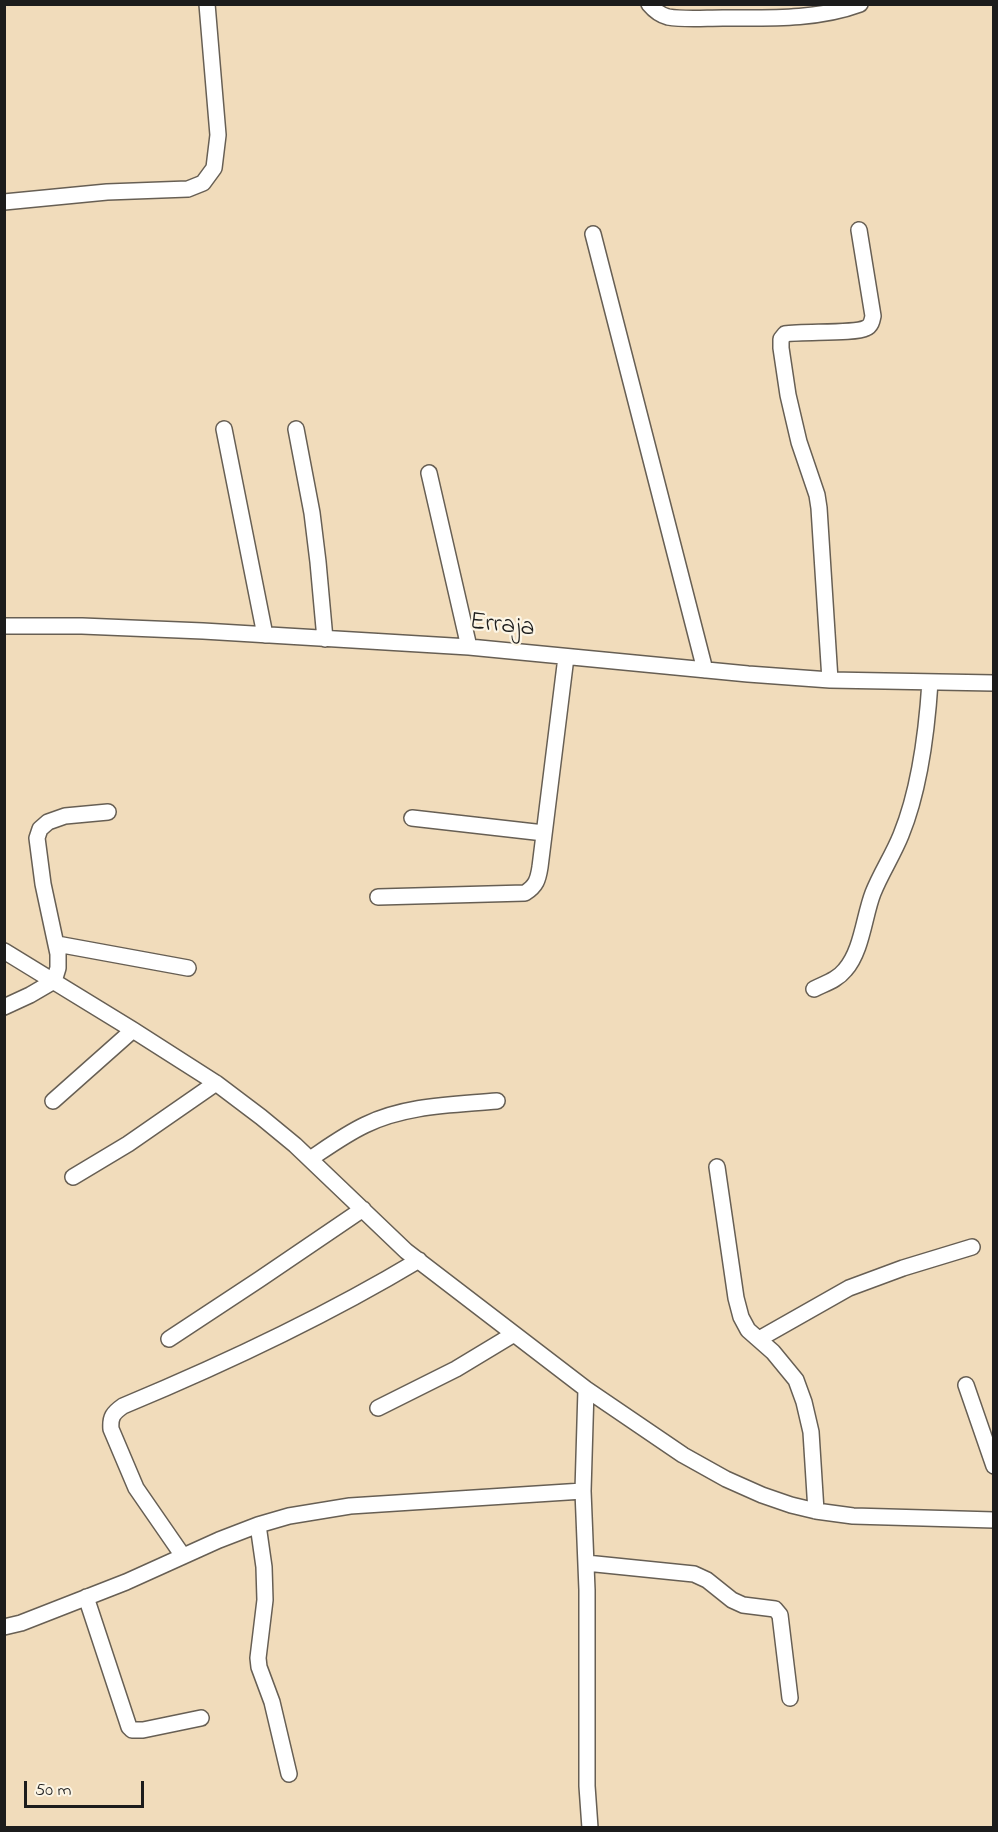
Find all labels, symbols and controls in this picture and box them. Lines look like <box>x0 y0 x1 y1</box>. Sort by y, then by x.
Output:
street label: Erraja <box>468 608 536 646</box>
scale bar <box>27 1769 147 1807</box>
text: 50 m <box>35 1778 72 1804</box>

